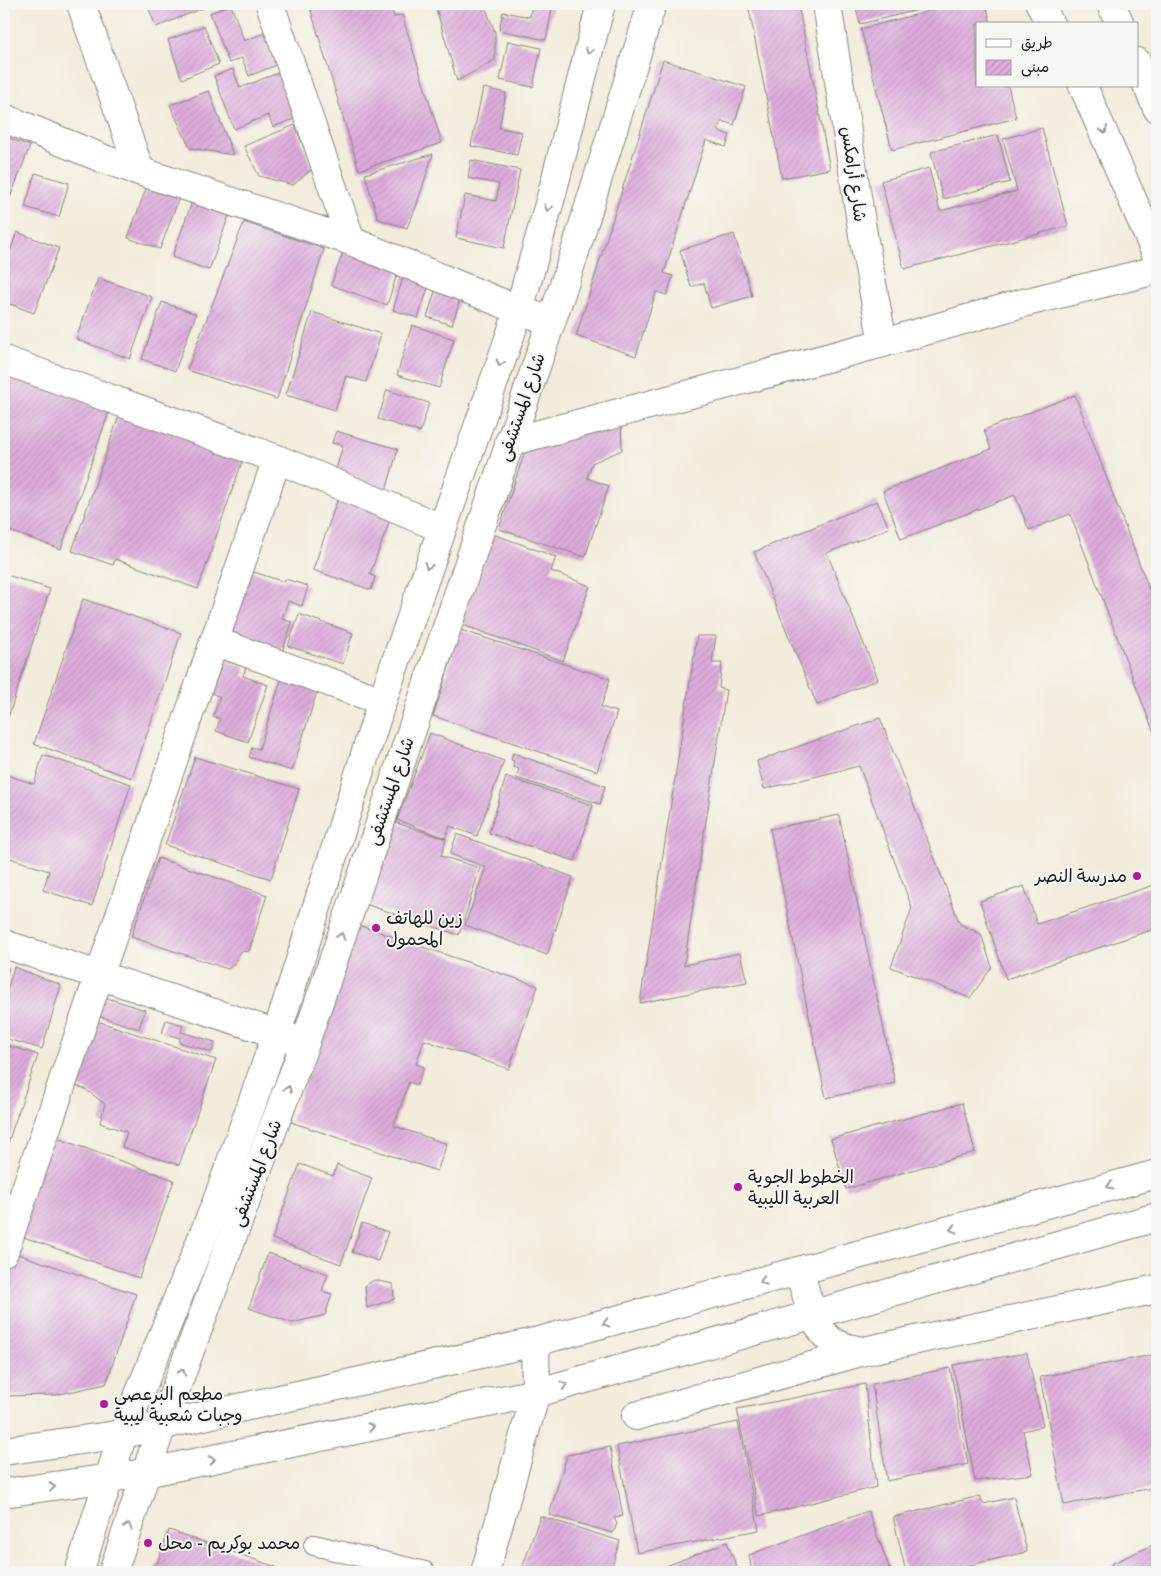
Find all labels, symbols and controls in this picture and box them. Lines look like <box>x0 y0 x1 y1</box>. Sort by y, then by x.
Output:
legend <box>976 22 1138 88</box>
text: طريق <box>1021 34 1053 56</box>
one-way arrow <box>584 46 595 55</box>
text: مبنى <box>1021 58 1049 80</box>
street label: شارع أرامكس <box>832 125 871 224</box>
one-way arrow <box>1097 125 1108 134</box>
one-way arrow <box>544 204 554 212</box>
street label: شارع المستشفى <box>493 350 554 465</box>
one-way arrow <box>496 359 506 367</box>
one-way arrow <box>424 561 434 570</box>
street label: شارع المستشفى <box>362 734 423 849</box>
place label: مدرسة النصر <box>1033 866 1127 891</box>
marker: مدرسة النصر <box>1131 870 1143 882</box>
place label: زين للهاتف المحمول <box>386 908 463 954</box>
marker: زين للهاتف المحمول <box>370 922 382 934</box>
one-way arrow <box>335 932 345 940</box>
one-way arrow <box>282 1085 292 1094</box>
street label: شارع المستشفى <box>226 1117 290 1231</box>
place label: الخطوط الجوية العربية الليبية <box>748 1167 854 1213</box>
marker: الخطوط الجوية العربية الليبية <box>732 1181 744 1193</box>
one-way arrow <box>1107 1181 1115 1191</box>
one-way arrow <box>950 1224 958 1234</box>
one-way arrow <box>758 1275 767 1286</box>
one-way arrow <box>601 1317 610 1328</box>
one-way arrow <box>176 1369 186 1377</box>
one-way arrow <box>560 1381 568 1391</box>
place label: مطعم البرعصي وجبات شعبية ليبية <box>114 1384 243 1430</box>
marker: مطعم البرعصي وجبات شعبية ليبية <box>98 1398 110 1410</box>
one-way arrow <box>367 1422 376 1433</box>
one-way arrow <box>208 1455 217 1465</box>
one-way arrow <box>48 1482 56 1493</box>
one-way arrow <box>123 1522 133 1531</box>
place label: محمد بوكريم - محل <box>158 1533 300 1558</box>
marker: محمد بوكريم - محل <box>142 1537 154 1549</box>

